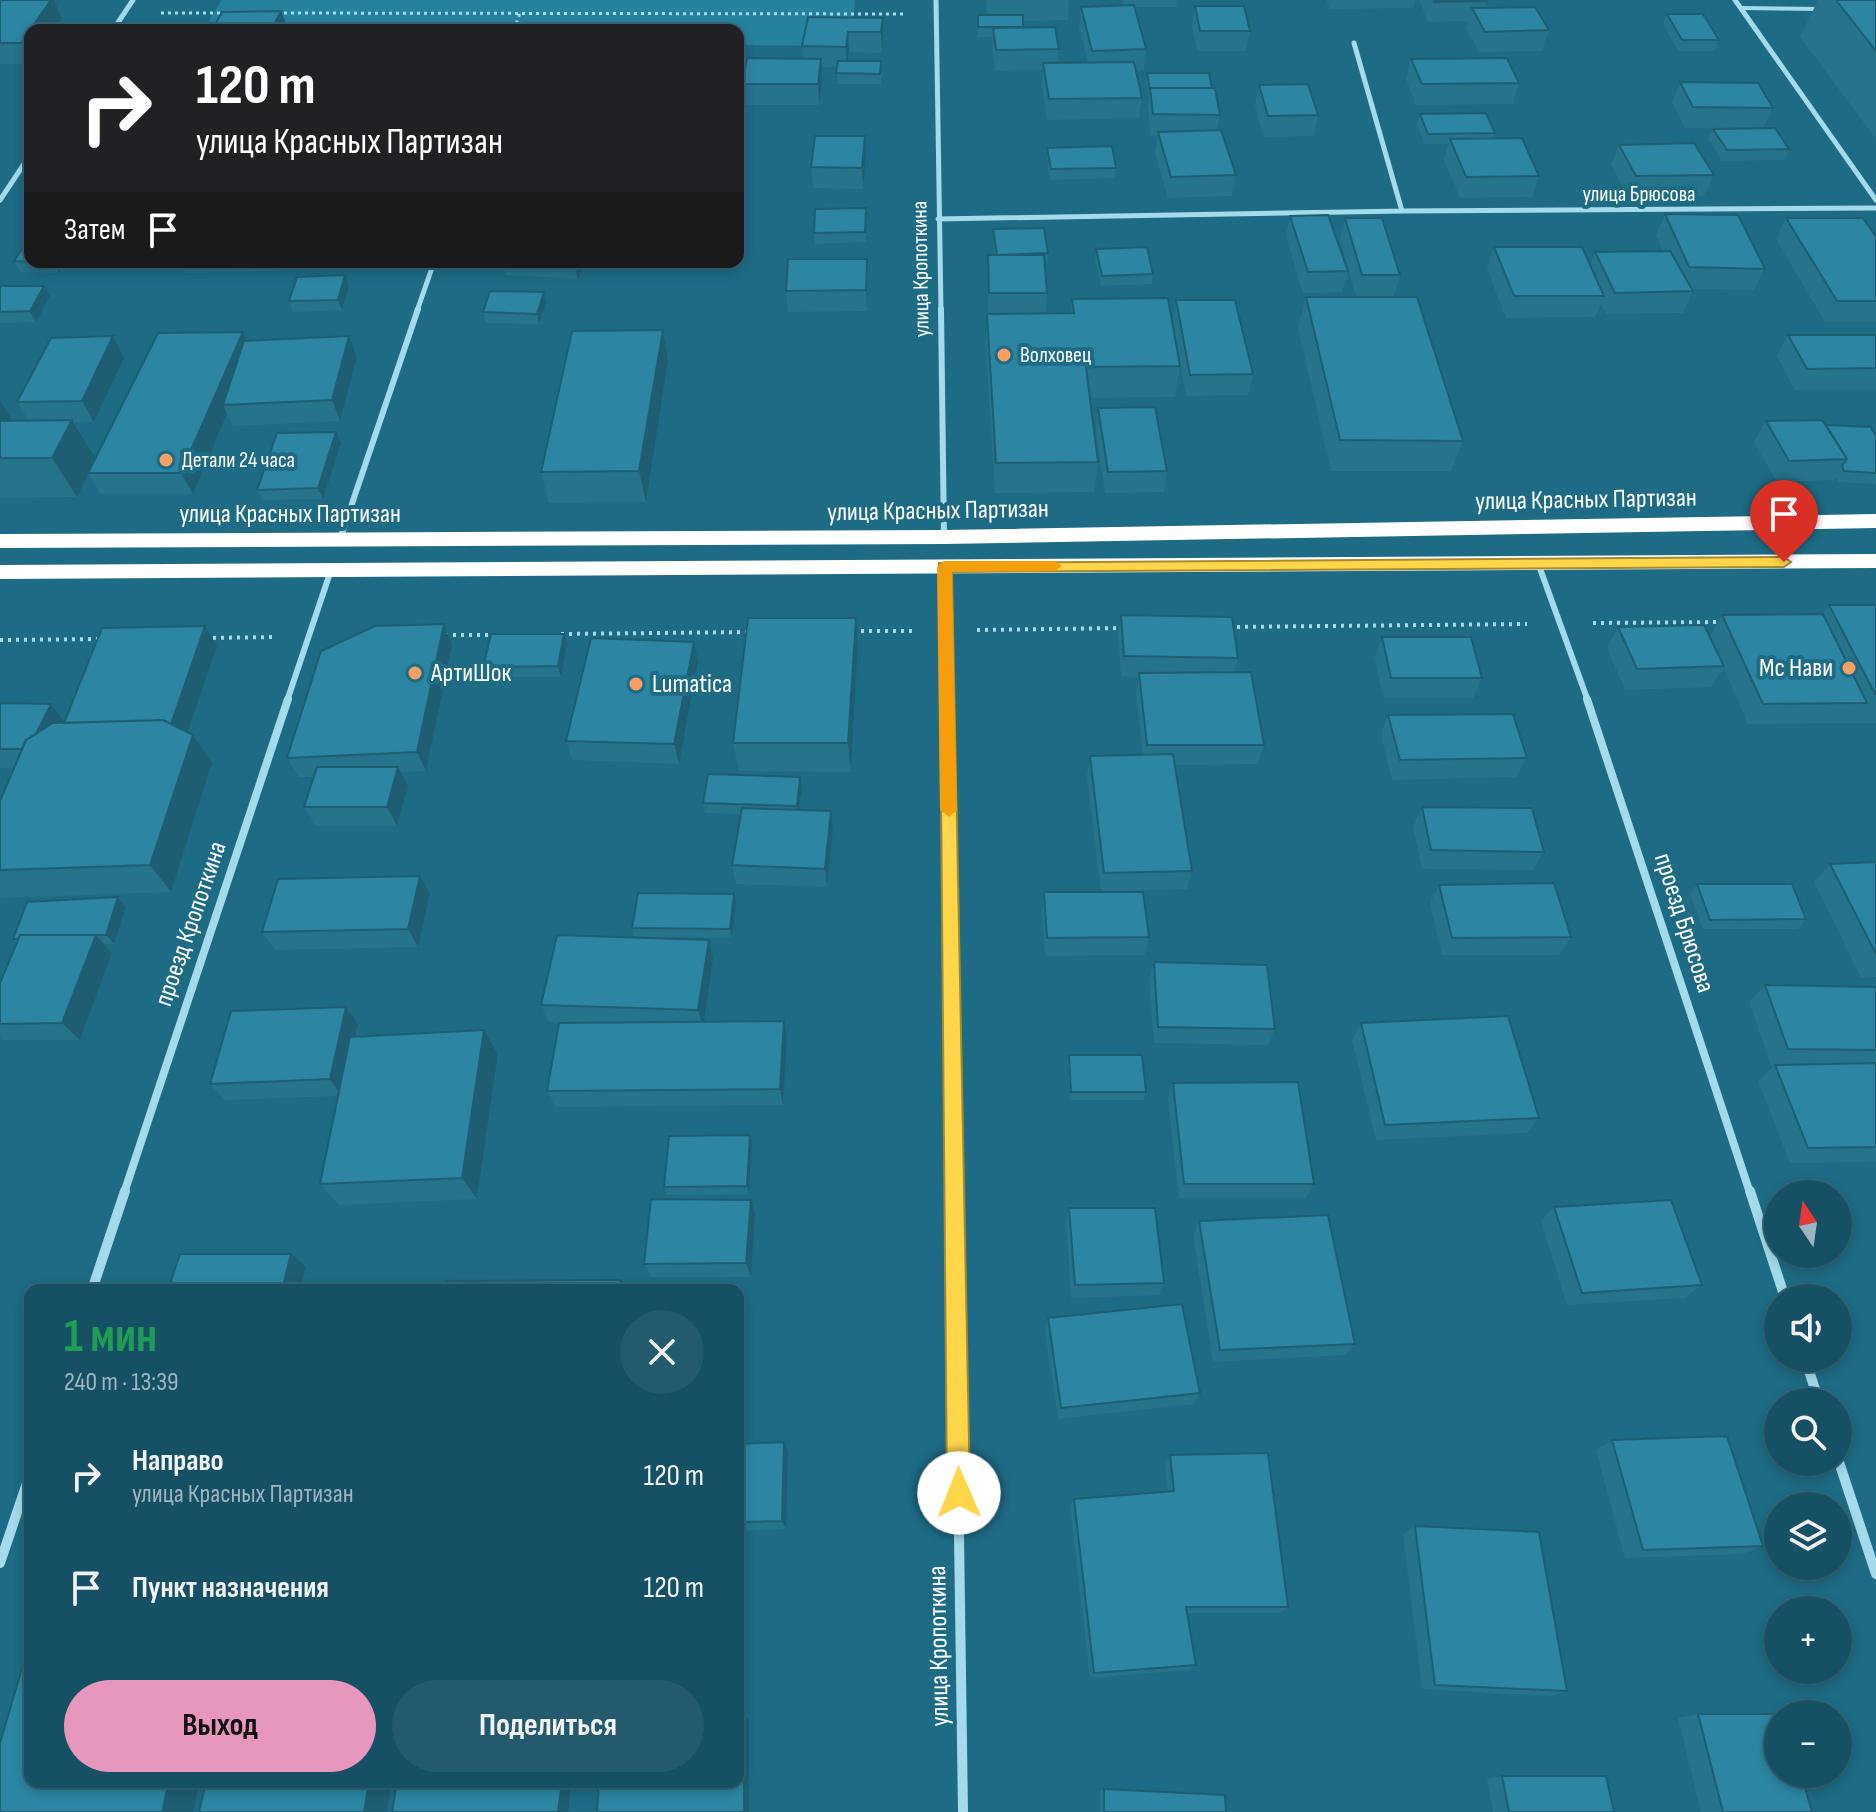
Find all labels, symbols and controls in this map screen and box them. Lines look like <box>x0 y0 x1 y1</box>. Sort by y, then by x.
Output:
text: 120 m <box>196 53 316 120</box>
icon: right <box>64 56 168 160</box>
text: улица Красных Партизан <box>196 121 503 164</box>
street label: улица Брюсова <box>1583 181 1695 208</box>
street label: улица Кропоткина <box>906 201 936 337</box>
icon: arrive <box>141 208 185 252</box>
text: Затем <box>64 212 125 248</box>
place label: Волховец <box>1020 342 1091 369</box>
marker: Волховец <box>995 346 1013 364</box>
place label: Детали 24 часа <box>182 447 295 474</box>
marker: Детали 24 часа <box>157 451 175 469</box>
pin <box>1750 480 1818 562</box>
street label: улица Красных Партизан <box>1475 483 1697 517</box>
icon: arrive <box>1762 492 1806 536</box>
street label: улица Красных Партизан <box>827 494 1049 528</box>
street label: улица Красных Партизан <box>179 499 401 530</box>
place label: Мс Нави <box>1759 653 1833 684</box>
place label: АртиШок <box>430 658 512 689</box>
marker: Мс Нави <box>1840 659 1858 677</box>
marker: АртиШок <box>406 664 424 682</box>
place label: Lumatica <box>652 669 732 700</box>
marker: Lumatica <box>627 675 645 693</box>
street label: проезд Кропоткина <box>148 838 234 1010</box>
street label: проезд Брюсова <box>1647 850 1721 996</box>
north arrow <box>1764 1180 1852 1268</box>
map controls <box>1764 1180 1852 1788</box>
button: sound <box>1764 1284 1852 1372</box>
text: 1 мин <box>64 1308 157 1365</box>
button: close <box>620 1310 704 1394</box>
text: 240 m · 13:39 <box>64 1367 179 1398</box>
button: search <box>1764 1388 1852 1476</box>
text: Направо <box>132 1443 224 1479</box>
position arrow <box>917 1451 1001 1535</box>
icon: right <box>64 1454 108 1498</box>
text: 120 m <box>643 1458 704 1494</box>
text: улица Красных Партизан <box>132 1479 354 1510</box>
button: layers <box>1764 1492 1852 1580</box>
street label: улица Кропоткина <box>922 1565 956 1727</box>
icon: arrive <box>64 1566 108 1610</box>
text: Пункт назначения <box>132 1570 329 1606</box>
text: 120 m <box>643 1570 704 1606</box>
button: + <box>1764 1596 1852 1684</box>
button: Выход <box>64 1680 376 1772</box>
button: Поделиться <box>392 1680 704 1772</box>
button: − <box>1764 1700 1852 1788</box>

